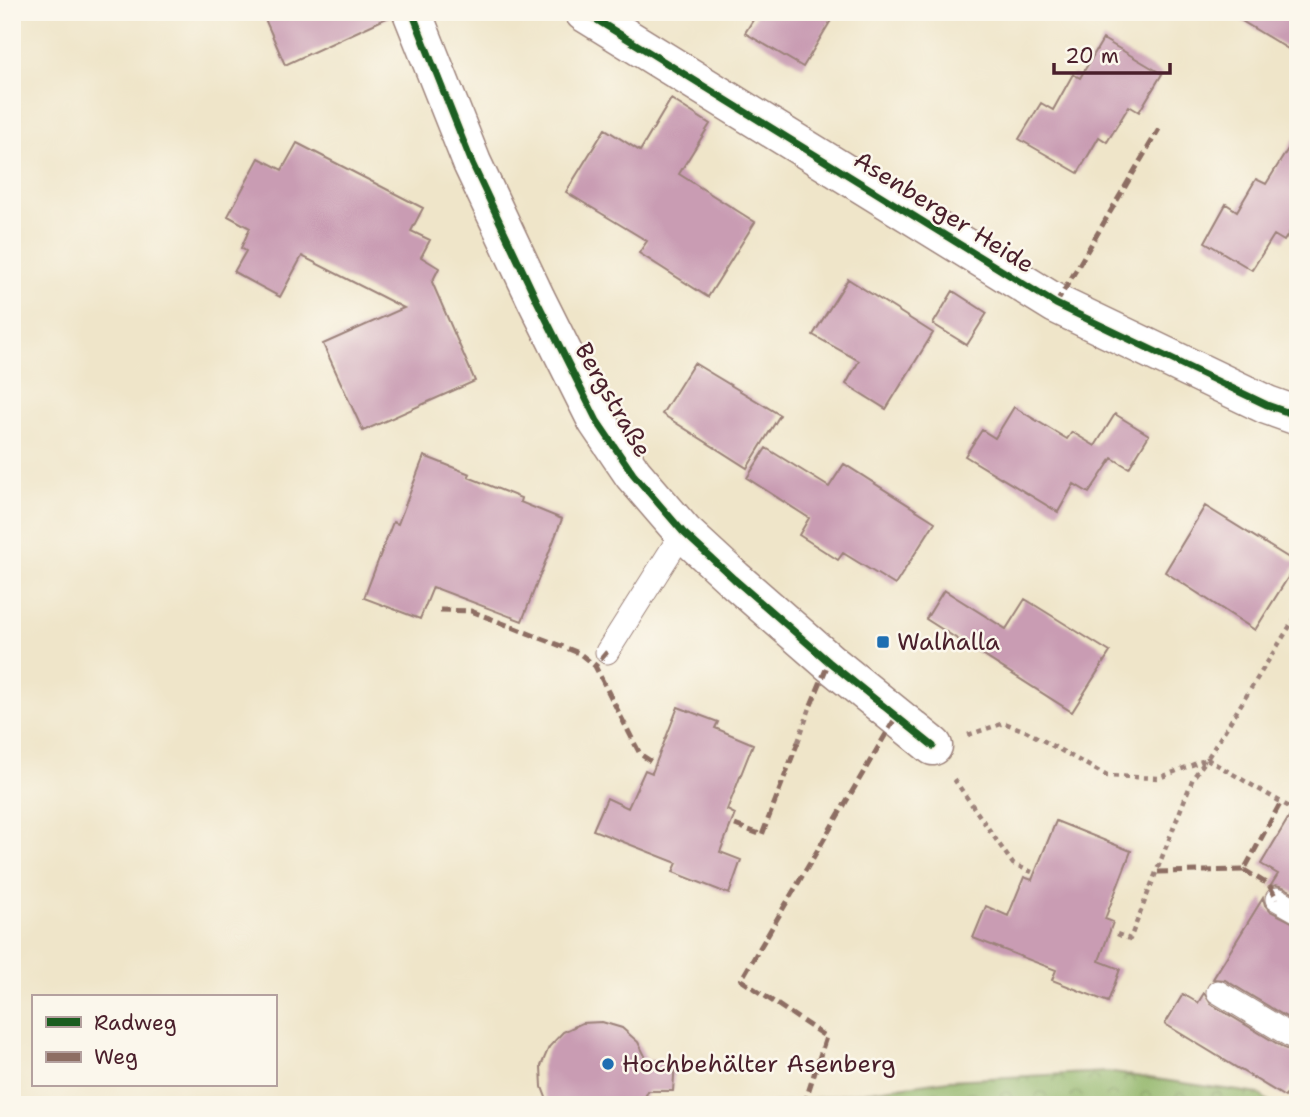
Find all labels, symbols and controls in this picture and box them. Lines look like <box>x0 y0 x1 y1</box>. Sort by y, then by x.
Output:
scale bar <box>1054 32 1170 76</box>
text: 20 m <box>1065 42 1119 70</box>
street label: Asenberger Heide <box>848 144 1040 280</box>
street label: Bergstraße <box>567 337 659 463</box>
place label: Walhalla <box>897 626 1000 658</box>
marker: Walhalla <box>875 634 891 650</box>
legend <box>32 995 276 1086</box>
text: Radweg <box>94 1009 177 1037</box>
text: Weg <box>94 1043 138 1071</box>
place label: Hochbehälter Asenberg <box>622 1048 896 1080</box>
marker: Hochbehälter Asenberg <box>600 1056 616 1072</box>

